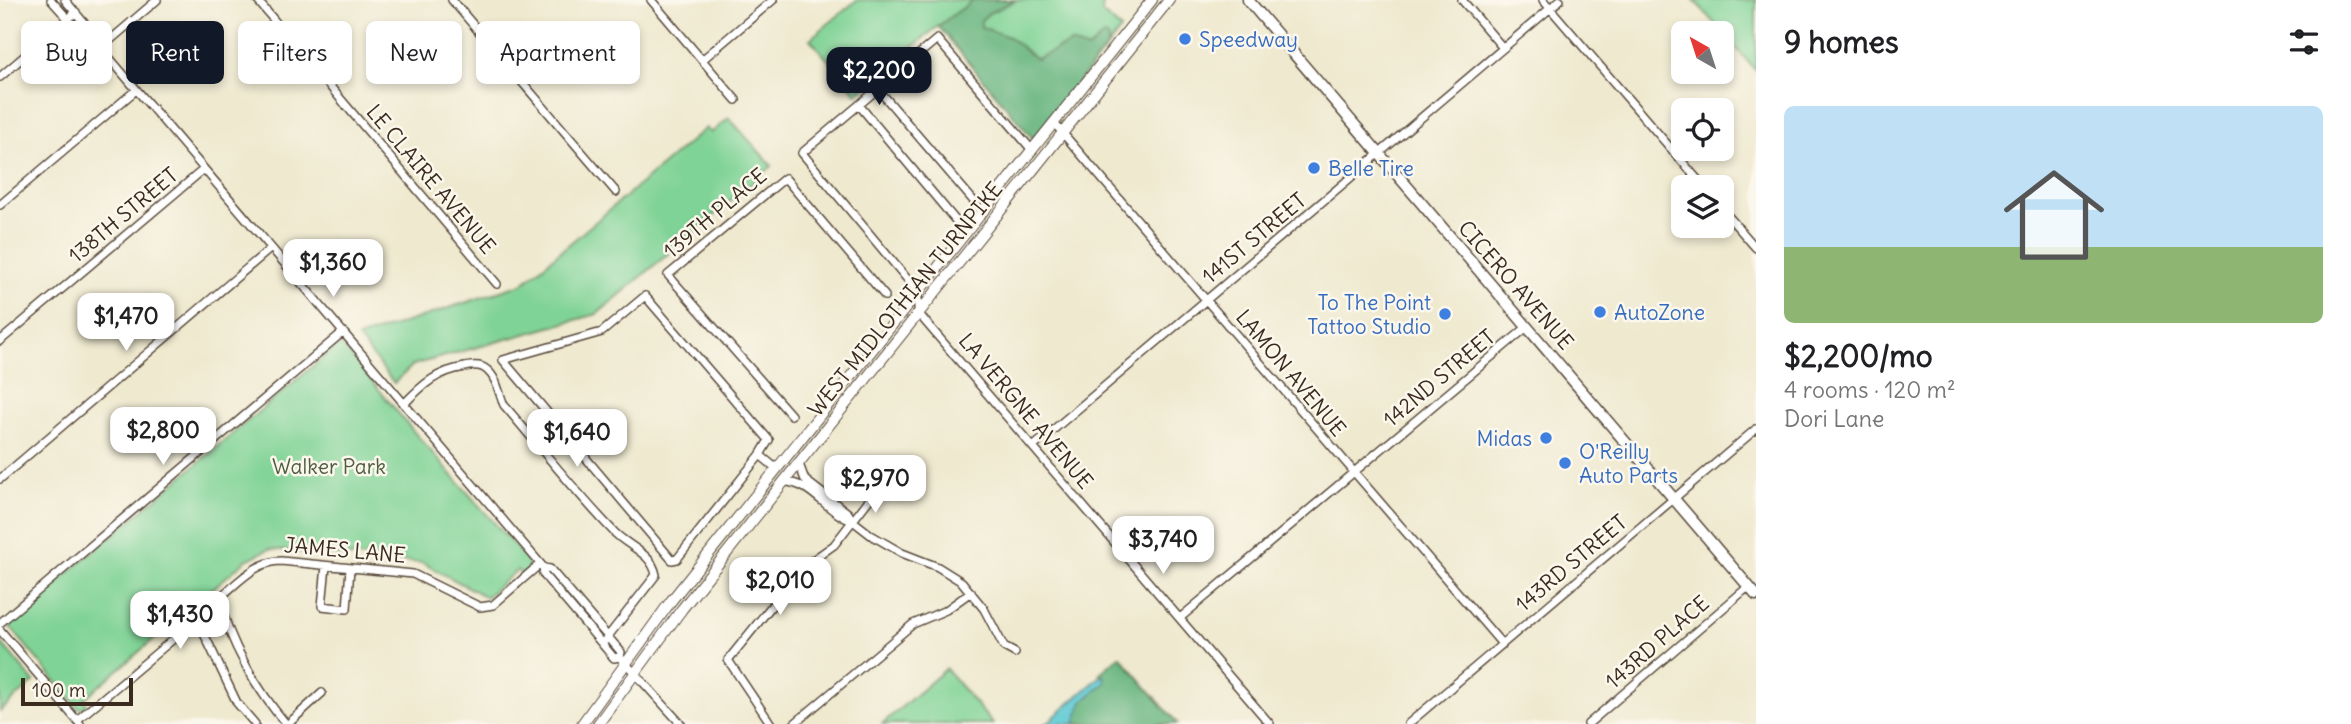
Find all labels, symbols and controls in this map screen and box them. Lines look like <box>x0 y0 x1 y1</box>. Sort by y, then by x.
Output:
chip: Buy <box>21 21 112 84</box>
chip: Rent <box>126 21 224 84</box>
chip: Filters <box>238 21 352 84</box>
chip: New <box>366 21 462 84</box>
chip: Apartment <box>476 21 640 84</box>
north arrow <box>1671 21 1734 84</box>
map controls <box>1671 21 1734 238</box>
text: 9 homes <box>1784 23 1899 61</box>
icon: filters <box>2285 23 2323 61</box>
place label: Speedway <box>1199 26 1298 53</box>
marker: Speedway <box>1177 31 1193 47</box>
pin: $2,200 <box>822 48 936 107</box>
text: $2,200 <box>842 55 916 84</box>
button: locate <box>1671 98 1734 161</box>
street label: LE CLAIRE AVENUE <box>361 99 501 259</box>
icon: home <box>1991 152 2117 278</box>
place label: Belle Tire <box>1328 155 1414 182</box>
marker: Belle Tire <box>1306 160 1322 176</box>
street label: 138TH STREET <box>63 161 183 269</box>
street label: 139TH PLACE <box>658 162 772 264</box>
button: layers <box>1671 175 1734 238</box>
street label: WEST MIDLOTHIAN TURNPIKE <box>802 176 1008 422</box>
street label: 141ST STREET <box>1196 187 1312 289</box>
street label: CICERO AVENUE <box>1452 215 1580 355</box>
pin: $1,360 <box>276 240 390 299</box>
text: $1,360 <box>299 247 367 276</box>
place label: To The Point Tattoo Studio <box>1307 289 1431 340</box>
pin: $1,470 <box>69 294 183 353</box>
place label: AutoZone <box>1614 299 1705 326</box>
text: $1,470 <box>93 301 159 330</box>
street label: LAMON AVENUE <box>1230 304 1352 442</box>
marker: AutoZone <box>1592 304 1608 320</box>
marker: To The Point Tattoo Studio <box>1437 306 1453 322</box>
street label: 142ND STREET <box>1377 323 1501 433</box>
street label: LA VERGNE AVENUE <box>953 328 1099 494</box>
text: $2,200/mo <box>1784 337 1933 375</box>
text: 4 rooms · 120 m² <box>1784 375 1956 404</box>
text: Dori Lane <box>1784 404 1884 433</box>
pin: $2,800 <box>106 407 220 467</box>
pin: $1,640 <box>520 410 634 469</box>
text: $2,800 <box>126 415 200 444</box>
text: $1,640 <box>543 417 611 446</box>
place label: Midas <box>1476 425 1532 452</box>
marker: Midas <box>1538 430 1554 446</box>
place label: O'Reilly Auto Parts <box>1579 438 1678 489</box>
park label: Walker Park <box>272 453 386 480</box>
marker: O'Reilly Auto Parts <box>1557 455 1573 471</box>
pin: $2,970 <box>818 456 932 515</box>
text: $2,970 <box>840 463 910 492</box>
street label: 143RD STREET <box>1510 509 1632 617</box>
pin: $3,740 <box>1106 516 1220 576</box>
text: $3,740 <box>1128 524 1198 553</box>
street label: JAMES LANE <box>283 531 407 569</box>
pin: $2,010 <box>723 558 837 617</box>
text: $2,010 <box>745 565 815 594</box>
street label: 143RD PLACE <box>1599 589 1715 695</box>
pin: $1,430 <box>123 592 237 651</box>
text: $1,430 <box>146 599 214 628</box>
scale bar <box>21 675 133 707</box>
text: 100 m <box>32 678 86 702</box>

